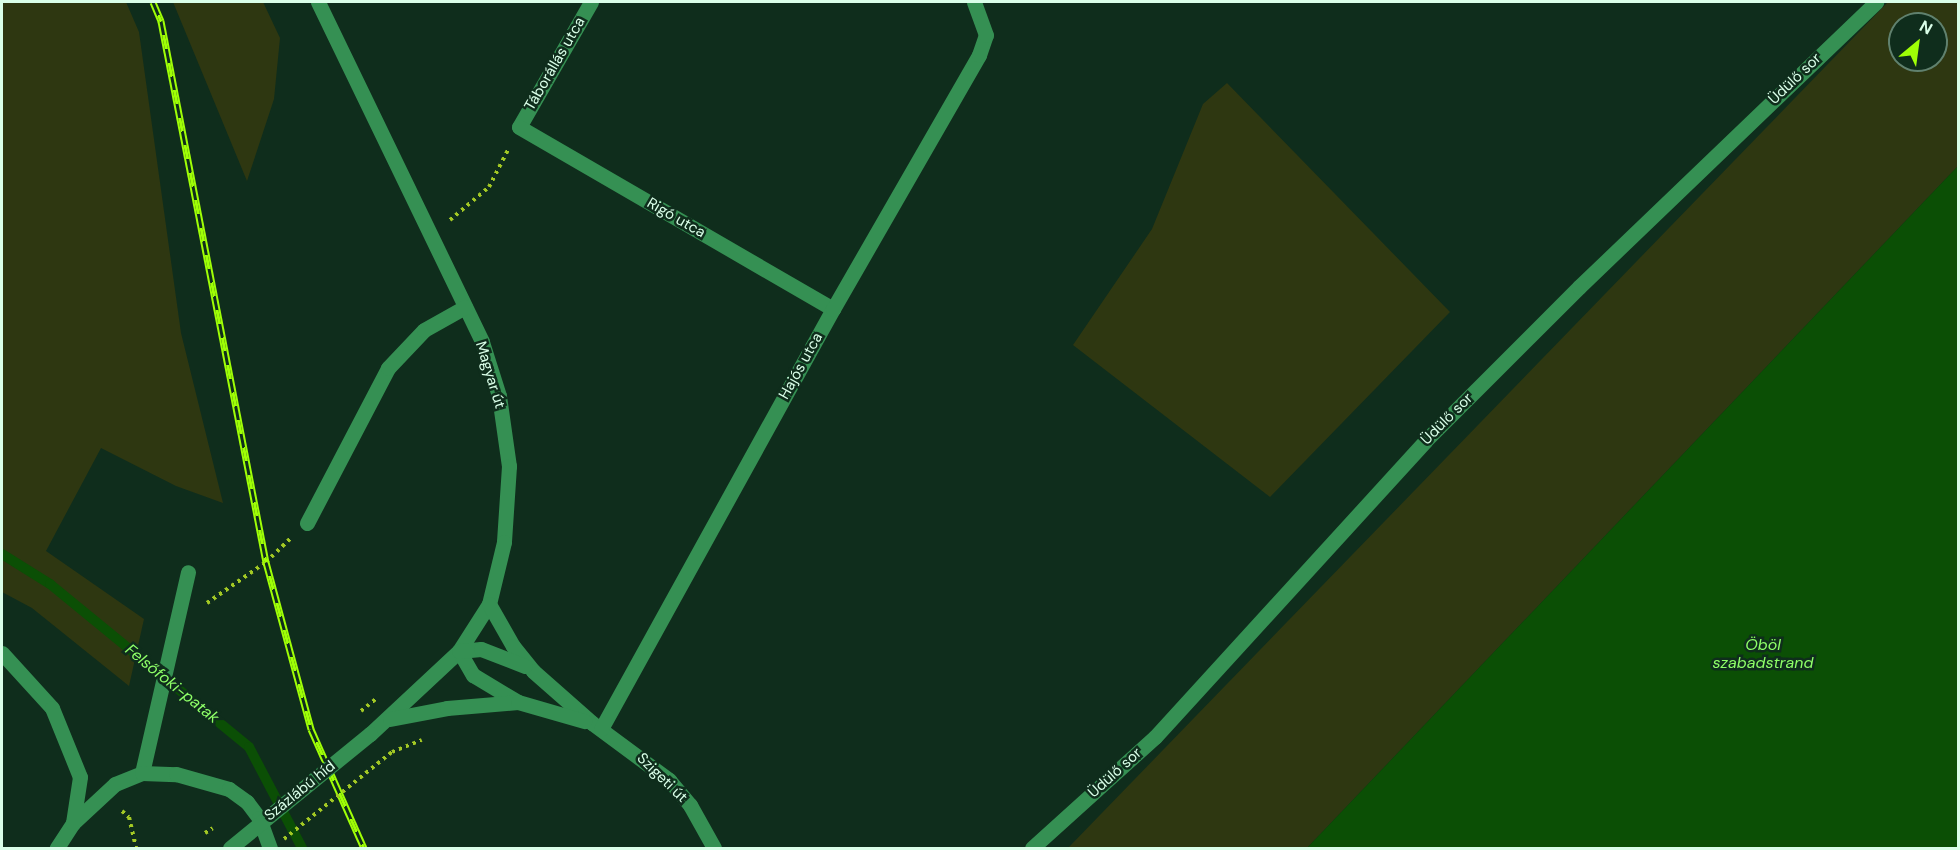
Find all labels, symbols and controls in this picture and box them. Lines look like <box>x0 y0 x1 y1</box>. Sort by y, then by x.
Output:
north arrow <box>1888 12 1948 72</box>
street label: Táborállás utca <box>521 14 589 114</box>
text: N <box>1916 16 1936 40</box>
street label: Üdülő sor <box>1765 50 1825 108</box>
street label: Rigó utca <box>644 194 708 242</box>
street label: Hajós utca <box>775 330 827 402</box>
street label: Magyar út <box>471 339 509 411</box>
street label: Üdülő sor <box>1417 389 1477 449</box>
water label: Öböl szabadstrand <box>1713 635 1813 673</box>
water label: Felsőfoki-patak <box>121 640 223 728</box>
street label: Üdülő sor <box>1084 744 1146 802</box>
street label: Szigeti út <box>633 749 691 807</box>
street label: Százlábú híd <box>261 757 339 825</box>

